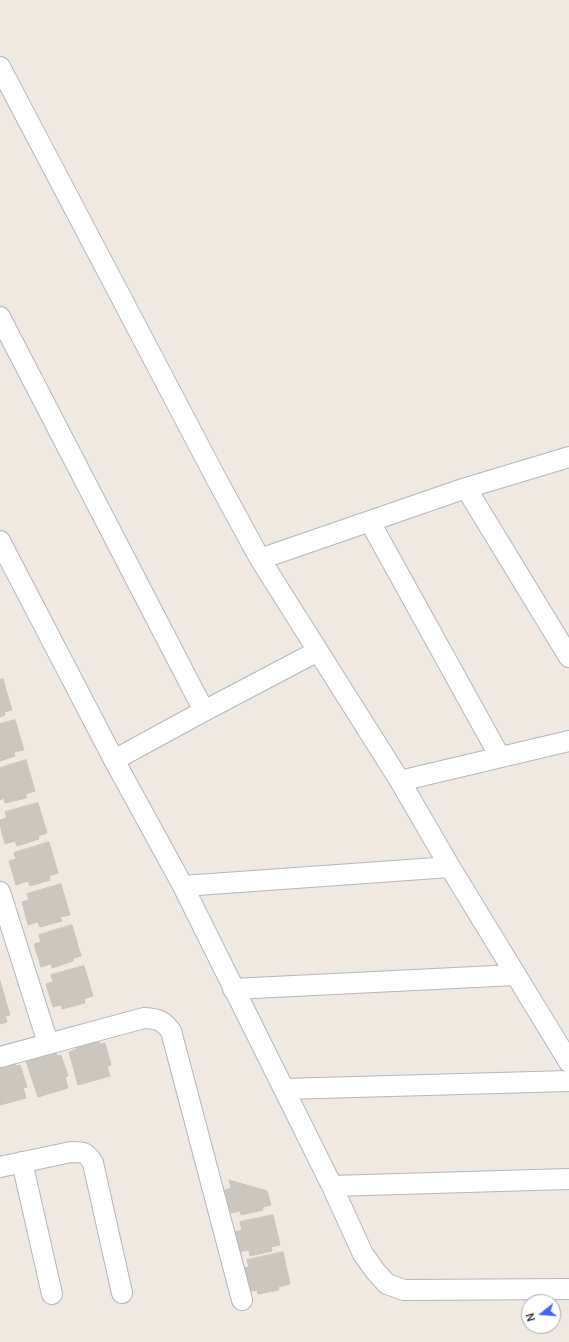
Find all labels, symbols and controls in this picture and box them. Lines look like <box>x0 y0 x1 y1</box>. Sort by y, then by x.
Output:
north arrow <box>521 1294 561 1334</box>
text: N <box>522 1311 538 1323</box>

